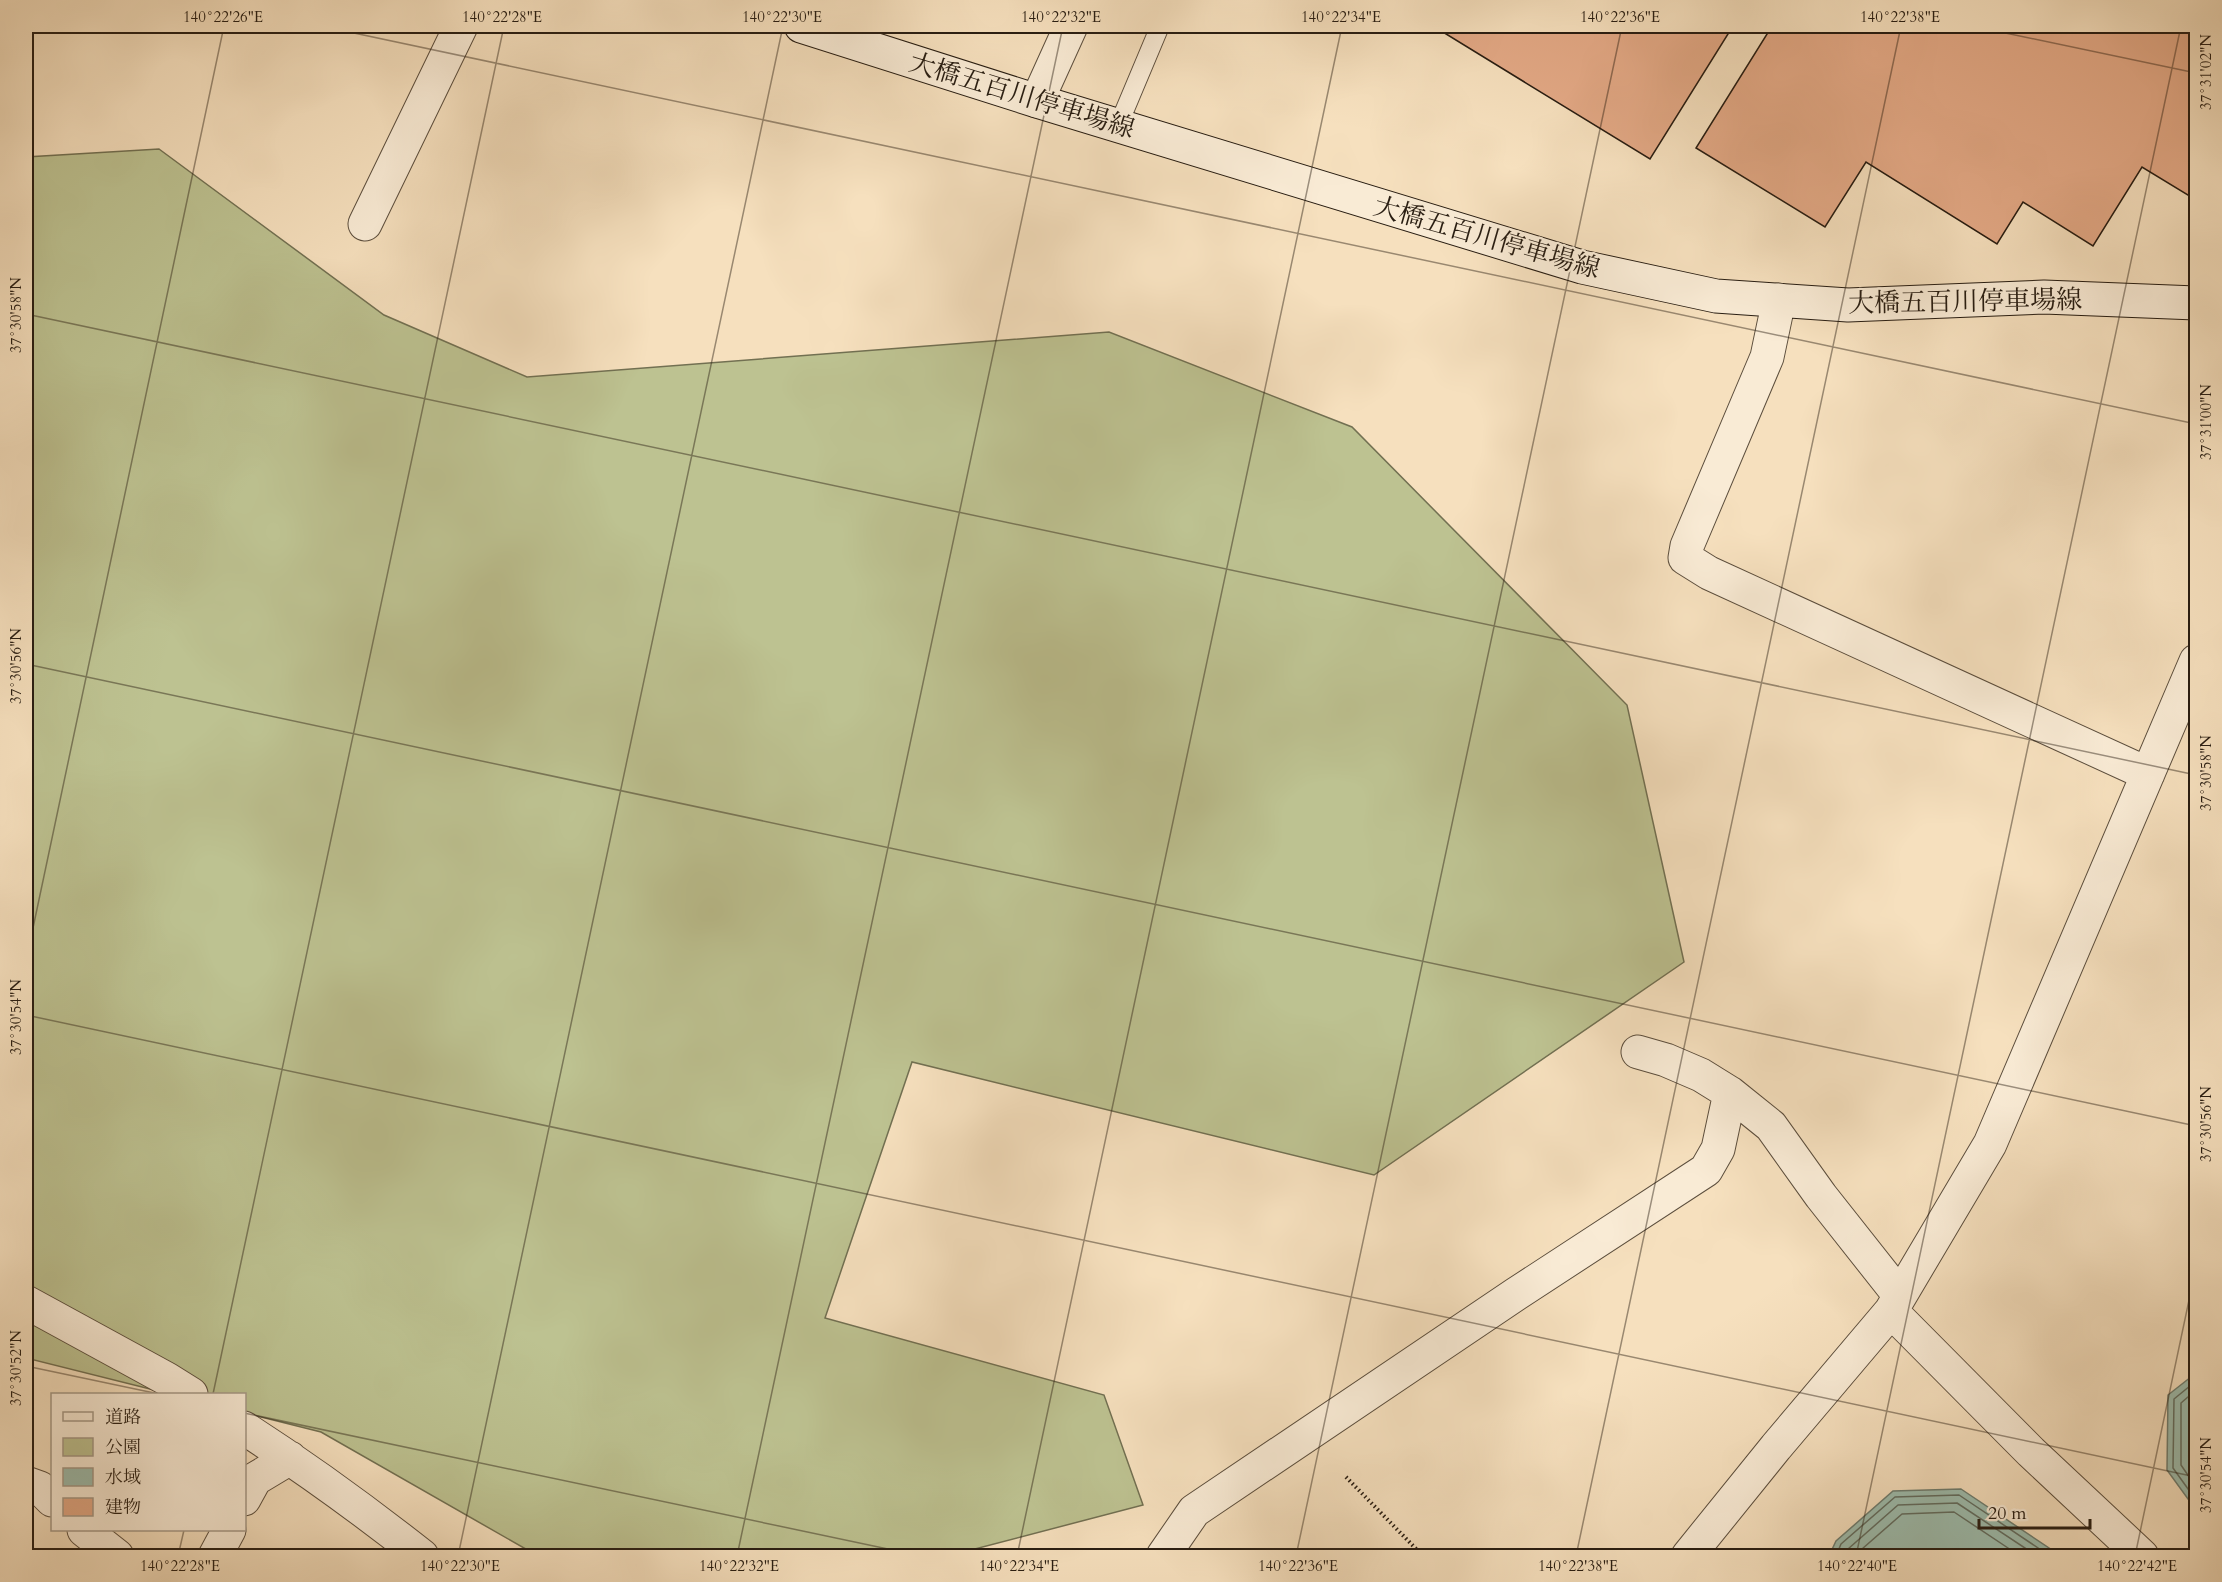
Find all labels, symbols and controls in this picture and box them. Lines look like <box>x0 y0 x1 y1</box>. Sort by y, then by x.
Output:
text: 140°22'26"E <box>183 7 263 27</box>
text: 140°22'28"E <box>462 7 542 27</box>
text: 140°22'30"E <box>742 7 822 27</box>
text: 140°22'32"E <box>1021 7 1101 27</box>
text: 140°22'34"E <box>1301 7 1381 27</box>
text: 140°22'36"E <box>1580 7 1660 27</box>
text: 140°22'38"E <box>1860 7 1940 27</box>
text: 37°31'02"N <box>2196 34 2216 110</box>
street label: 大橋五百川停車場線 <box>905 45 1139 146</box>
street label: 大橋五百川停車場線 <box>1370 188 1604 287</box>
text: 37°30'58"N <box>6 277 26 353</box>
street label: 大橋五百川停車場線 <box>1848 282 2082 321</box>
text: 37°31'00"N <box>2196 384 2216 460</box>
text: 37°30'56"N <box>6 628 26 704</box>
text: 37°30'58"N <box>2196 735 2216 811</box>
text: 37°30'54"N <box>6 979 26 1055</box>
text: 37°30'56"N <box>2196 1086 2216 1162</box>
text: 37°30'52"N <box>6 1330 26 1406</box>
legend <box>51 1393 246 1531</box>
text: 道路 <box>105 1405 141 1430</box>
text: 公園 <box>105 1435 141 1460</box>
text: 37°30'54"N <box>2196 1437 2216 1513</box>
text: 水域 <box>105 1465 141 1490</box>
scale bar <box>1979 1492 2090 1530</box>
text: 建物 <box>105 1495 141 1520</box>
text: 20 m <box>1988 1501 2027 1526</box>
text: 140°22'28"E <box>140 1556 220 1576</box>
text: 140°22'30"E <box>420 1556 500 1576</box>
text: 140°22'32"E <box>699 1556 779 1576</box>
text: 140°22'34"E <box>979 1556 1059 1576</box>
text: 140°22'36"E <box>1258 1556 1338 1576</box>
text: 140°22'38"E <box>1538 1556 1618 1576</box>
text: 140°22'40"E <box>1817 1556 1897 1576</box>
text: 140°22'42"E <box>2097 1556 2177 1576</box>

